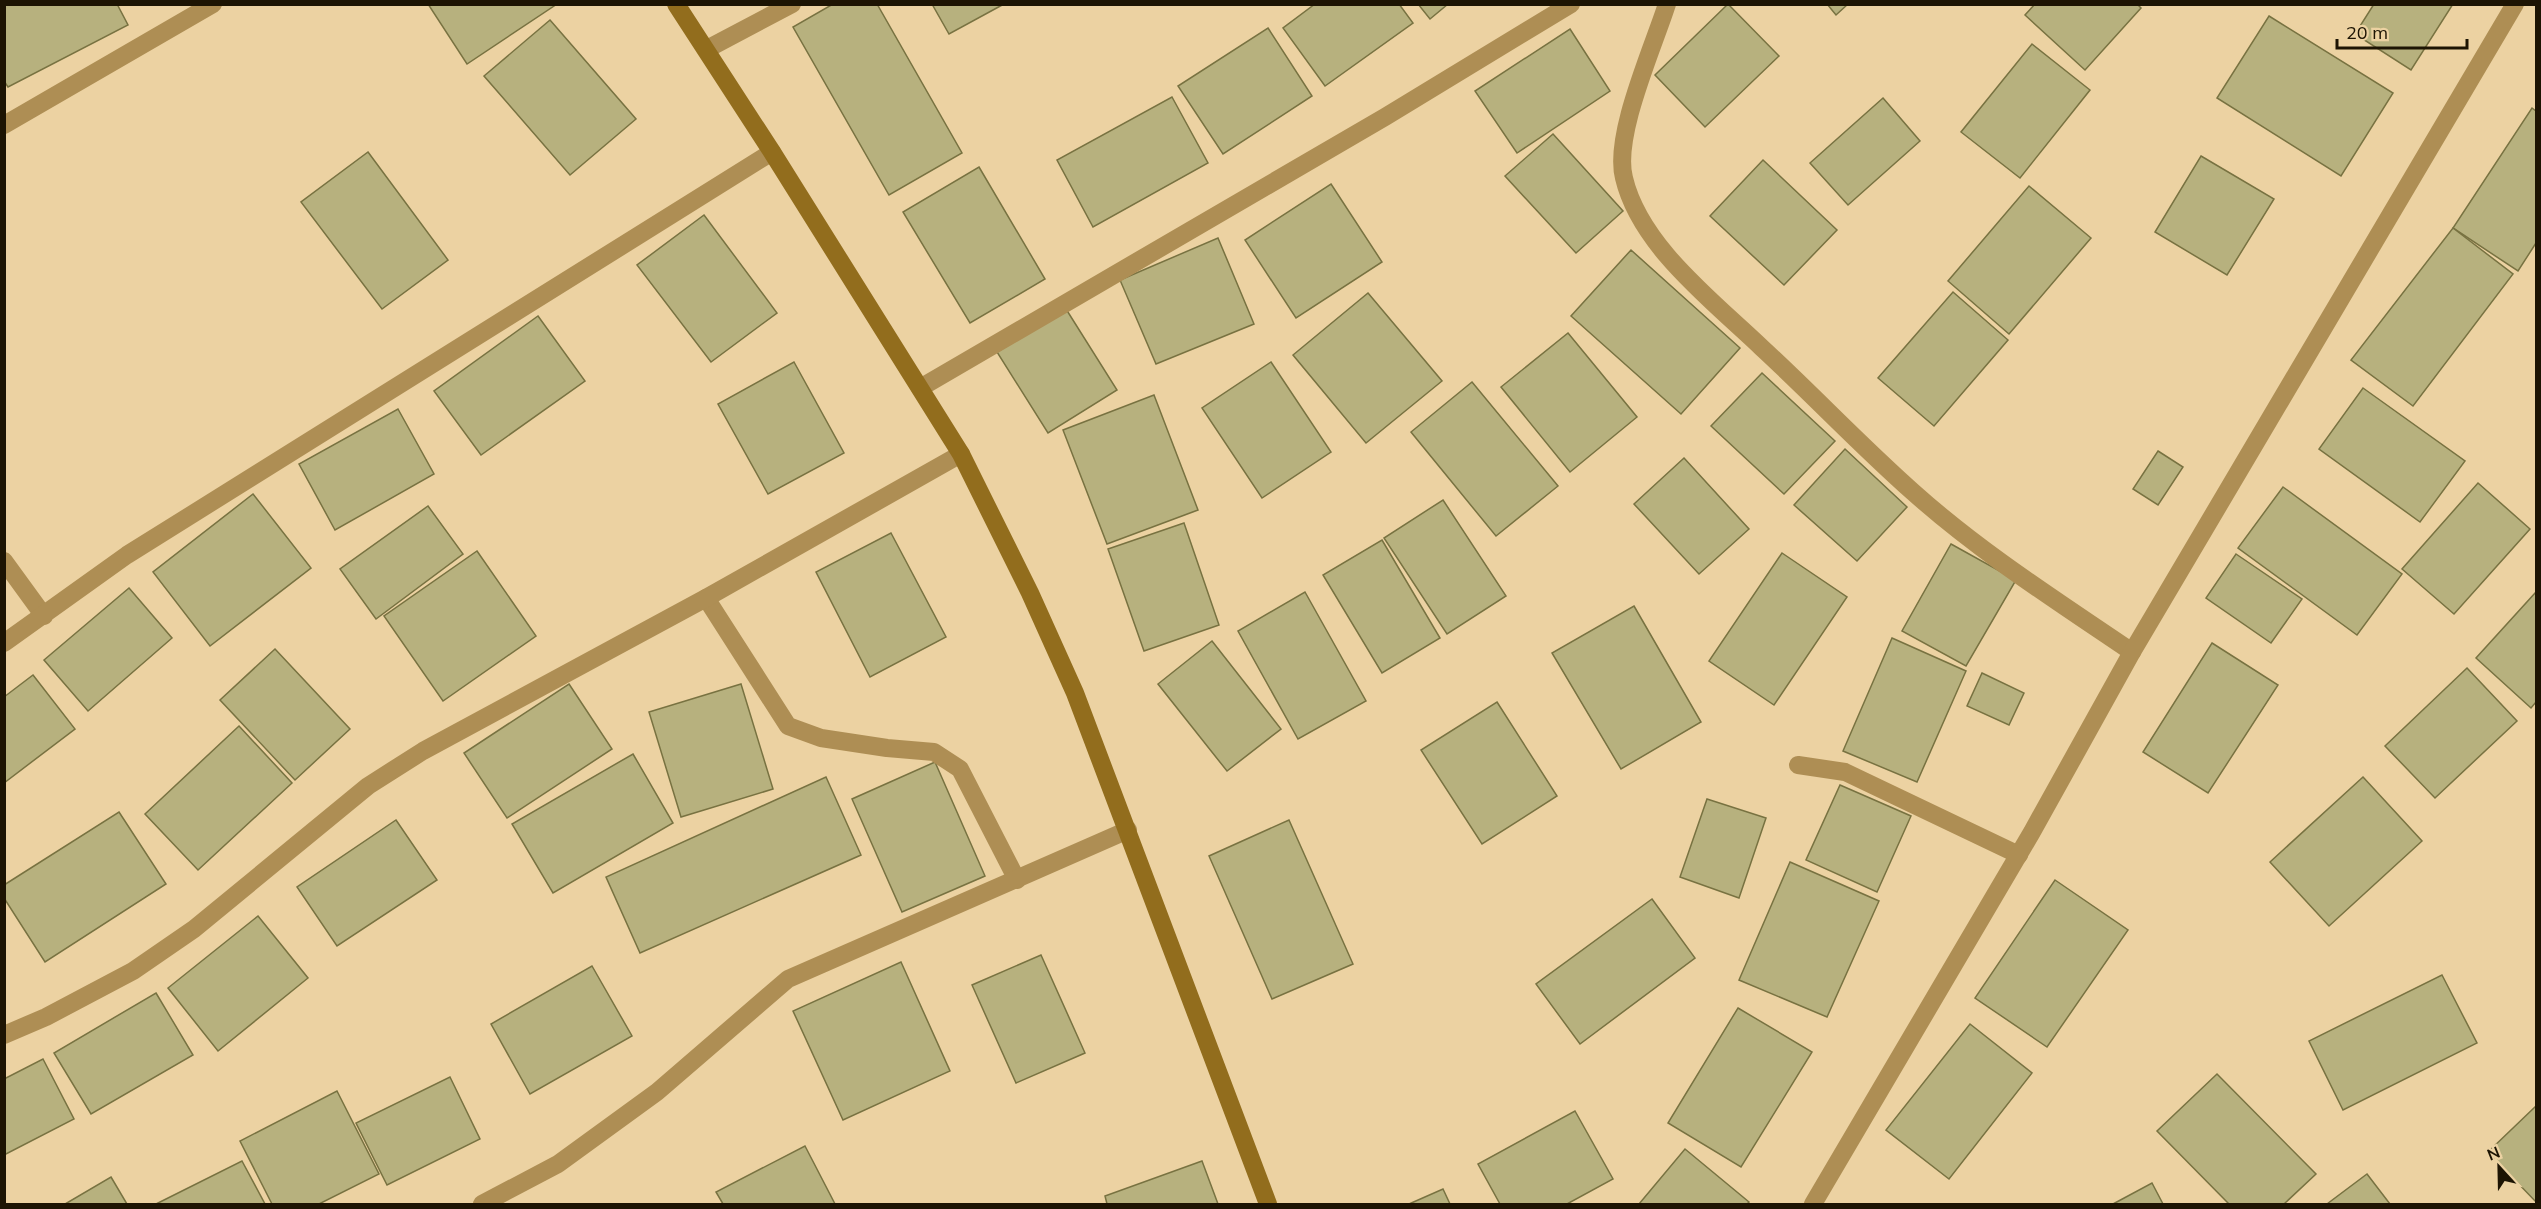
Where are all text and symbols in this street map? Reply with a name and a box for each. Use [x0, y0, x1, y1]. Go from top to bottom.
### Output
scale bar [2337, 12, 2468, 50]
text: 20 m [2346, 21, 2388, 44]
north arrow [2469, 1137, 2529, 1197]
text: N [2484, 1142, 2503, 1165]

